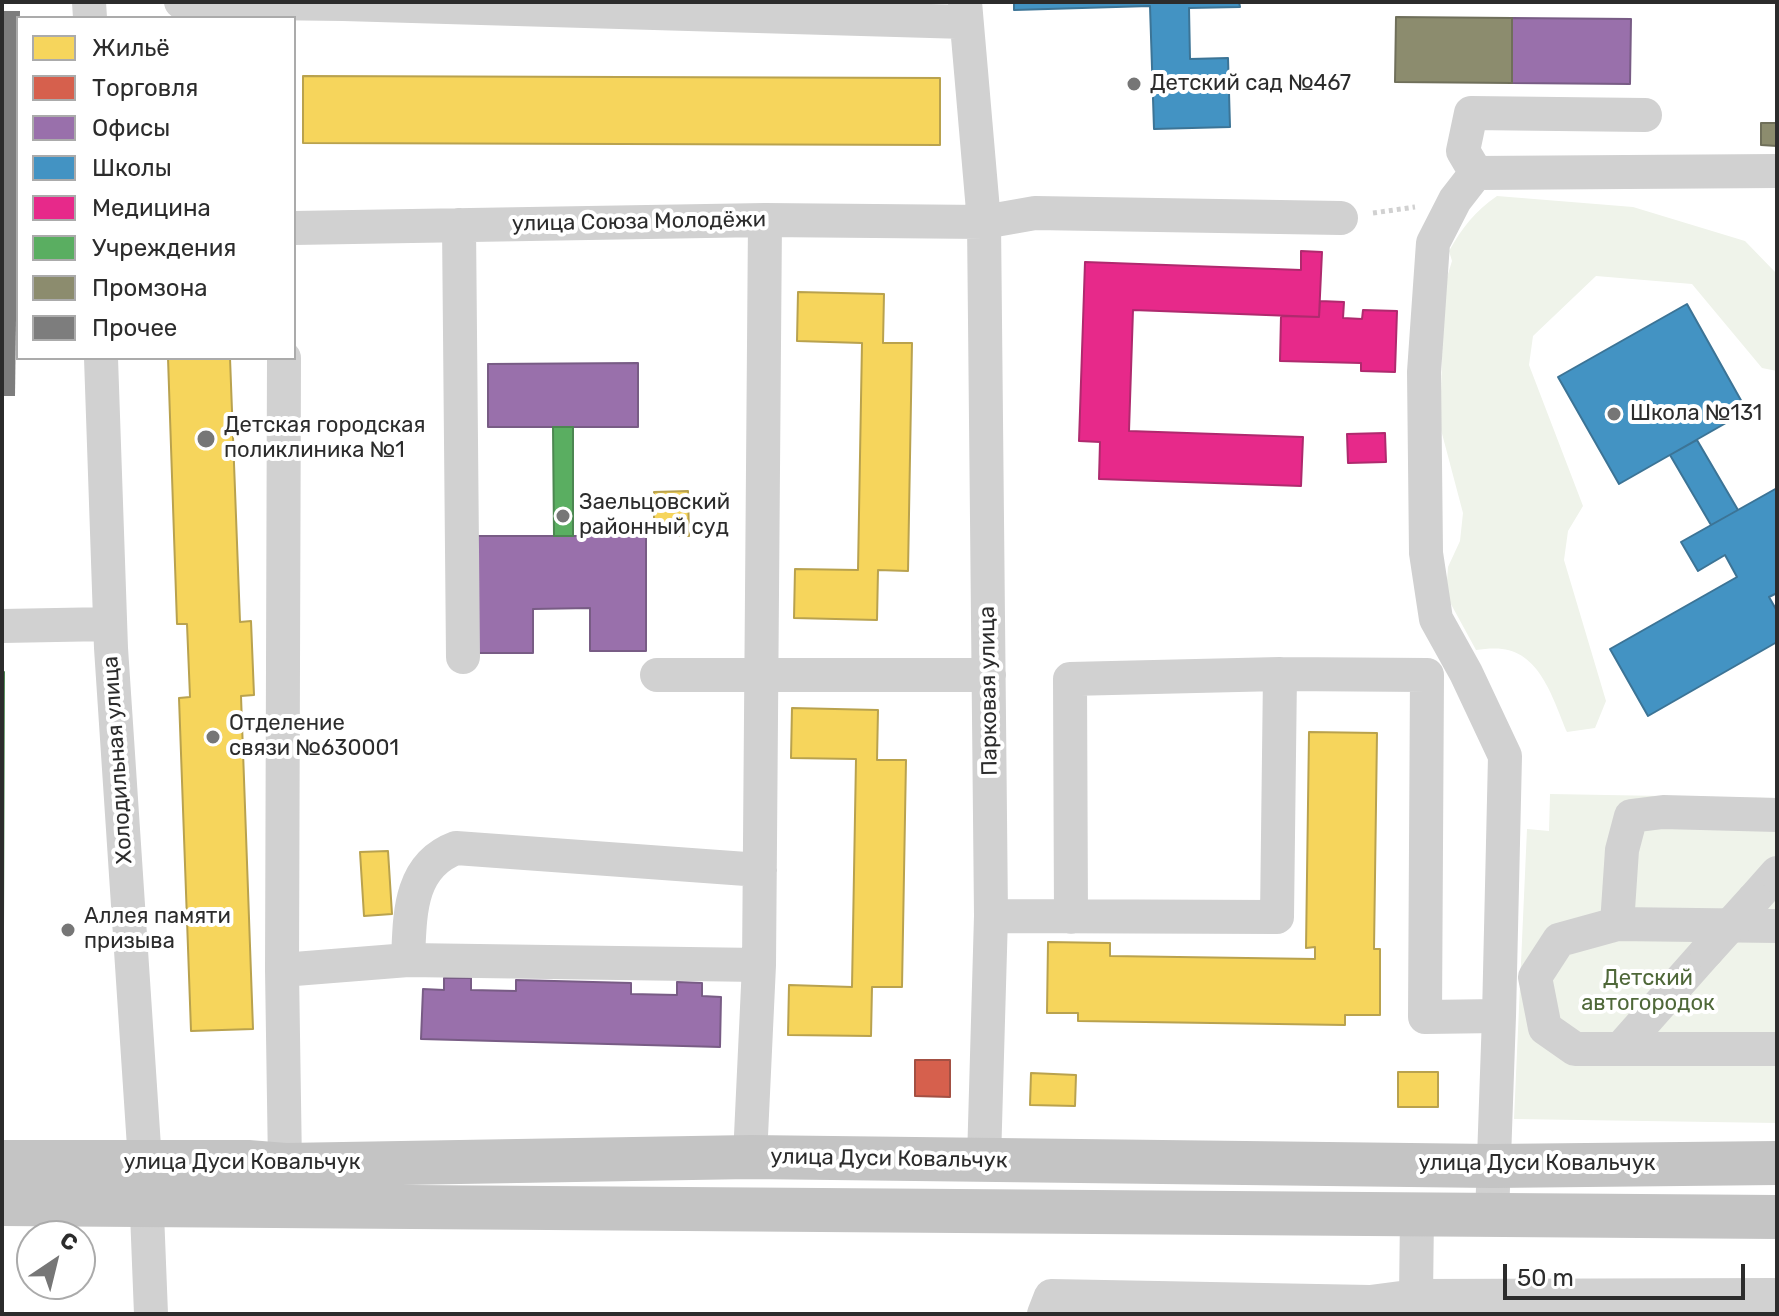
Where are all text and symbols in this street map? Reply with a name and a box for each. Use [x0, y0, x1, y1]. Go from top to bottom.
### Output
legend [16, 16, 296, 360]
text: Жильё [92, 34, 170, 62]
place label: Детский сад №467 [1150, 71, 1351, 97]
text: Торговля [92, 74, 198, 102]
marker: Детский сад №467 [1125, 75, 1143, 93]
text: Офисы [92, 114, 170, 142]
text: Школы [92, 154, 172, 182]
text: Медицина [92, 194, 211, 222]
street label: улица Союза Молодёжи [512, 207, 766, 237]
text: Учреждения [92, 234, 236, 262]
text: Промзона [92, 274, 208, 302]
text: Прочее [92, 314, 177, 342]
place label: Школа №131 [1630, 401, 1762, 427]
marker: Школа №131 [1605, 405, 1623, 423]
place label: Детская городская поликлиника №1 [224, 413, 425, 464]
marker: Детская городская поликлиника №1 [195, 428, 217, 450]
place label: Заельцовский районный суд [579, 490, 730, 542]
marker: Заельцовский районный суд [554, 507, 572, 525]
street label: Парковая улица [974, 606, 1004, 776]
street label: Холодильная улица [98, 655, 138, 865]
place label: Отделение связи №630001 [229, 711, 399, 762]
marker: Отделение связи №630001 [204, 728, 222, 746]
place label: Аллея памяти призыва [84, 904, 231, 956]
marker: Аллея памяти призыва [59, 921, 77, 939]
park label: Детский автогородок [1581, 966, 1715, 1018]
street label: улица Дуси Ковальчук [770, 1144, 1008, 1174]
street label: улица Дуси Ковальчук [123, 1150, 361, 1176]
street label: улица Дуси Ковальчук [1418, 1151, 1656, 1177]
north arrow [16, 1220, 96, 1300]
text: С [55, 1226, 83, 1257]
scale bar [1507, 1248, 1749, 1298]
text: 50 m [1517, 1264, 1574, 1292]

